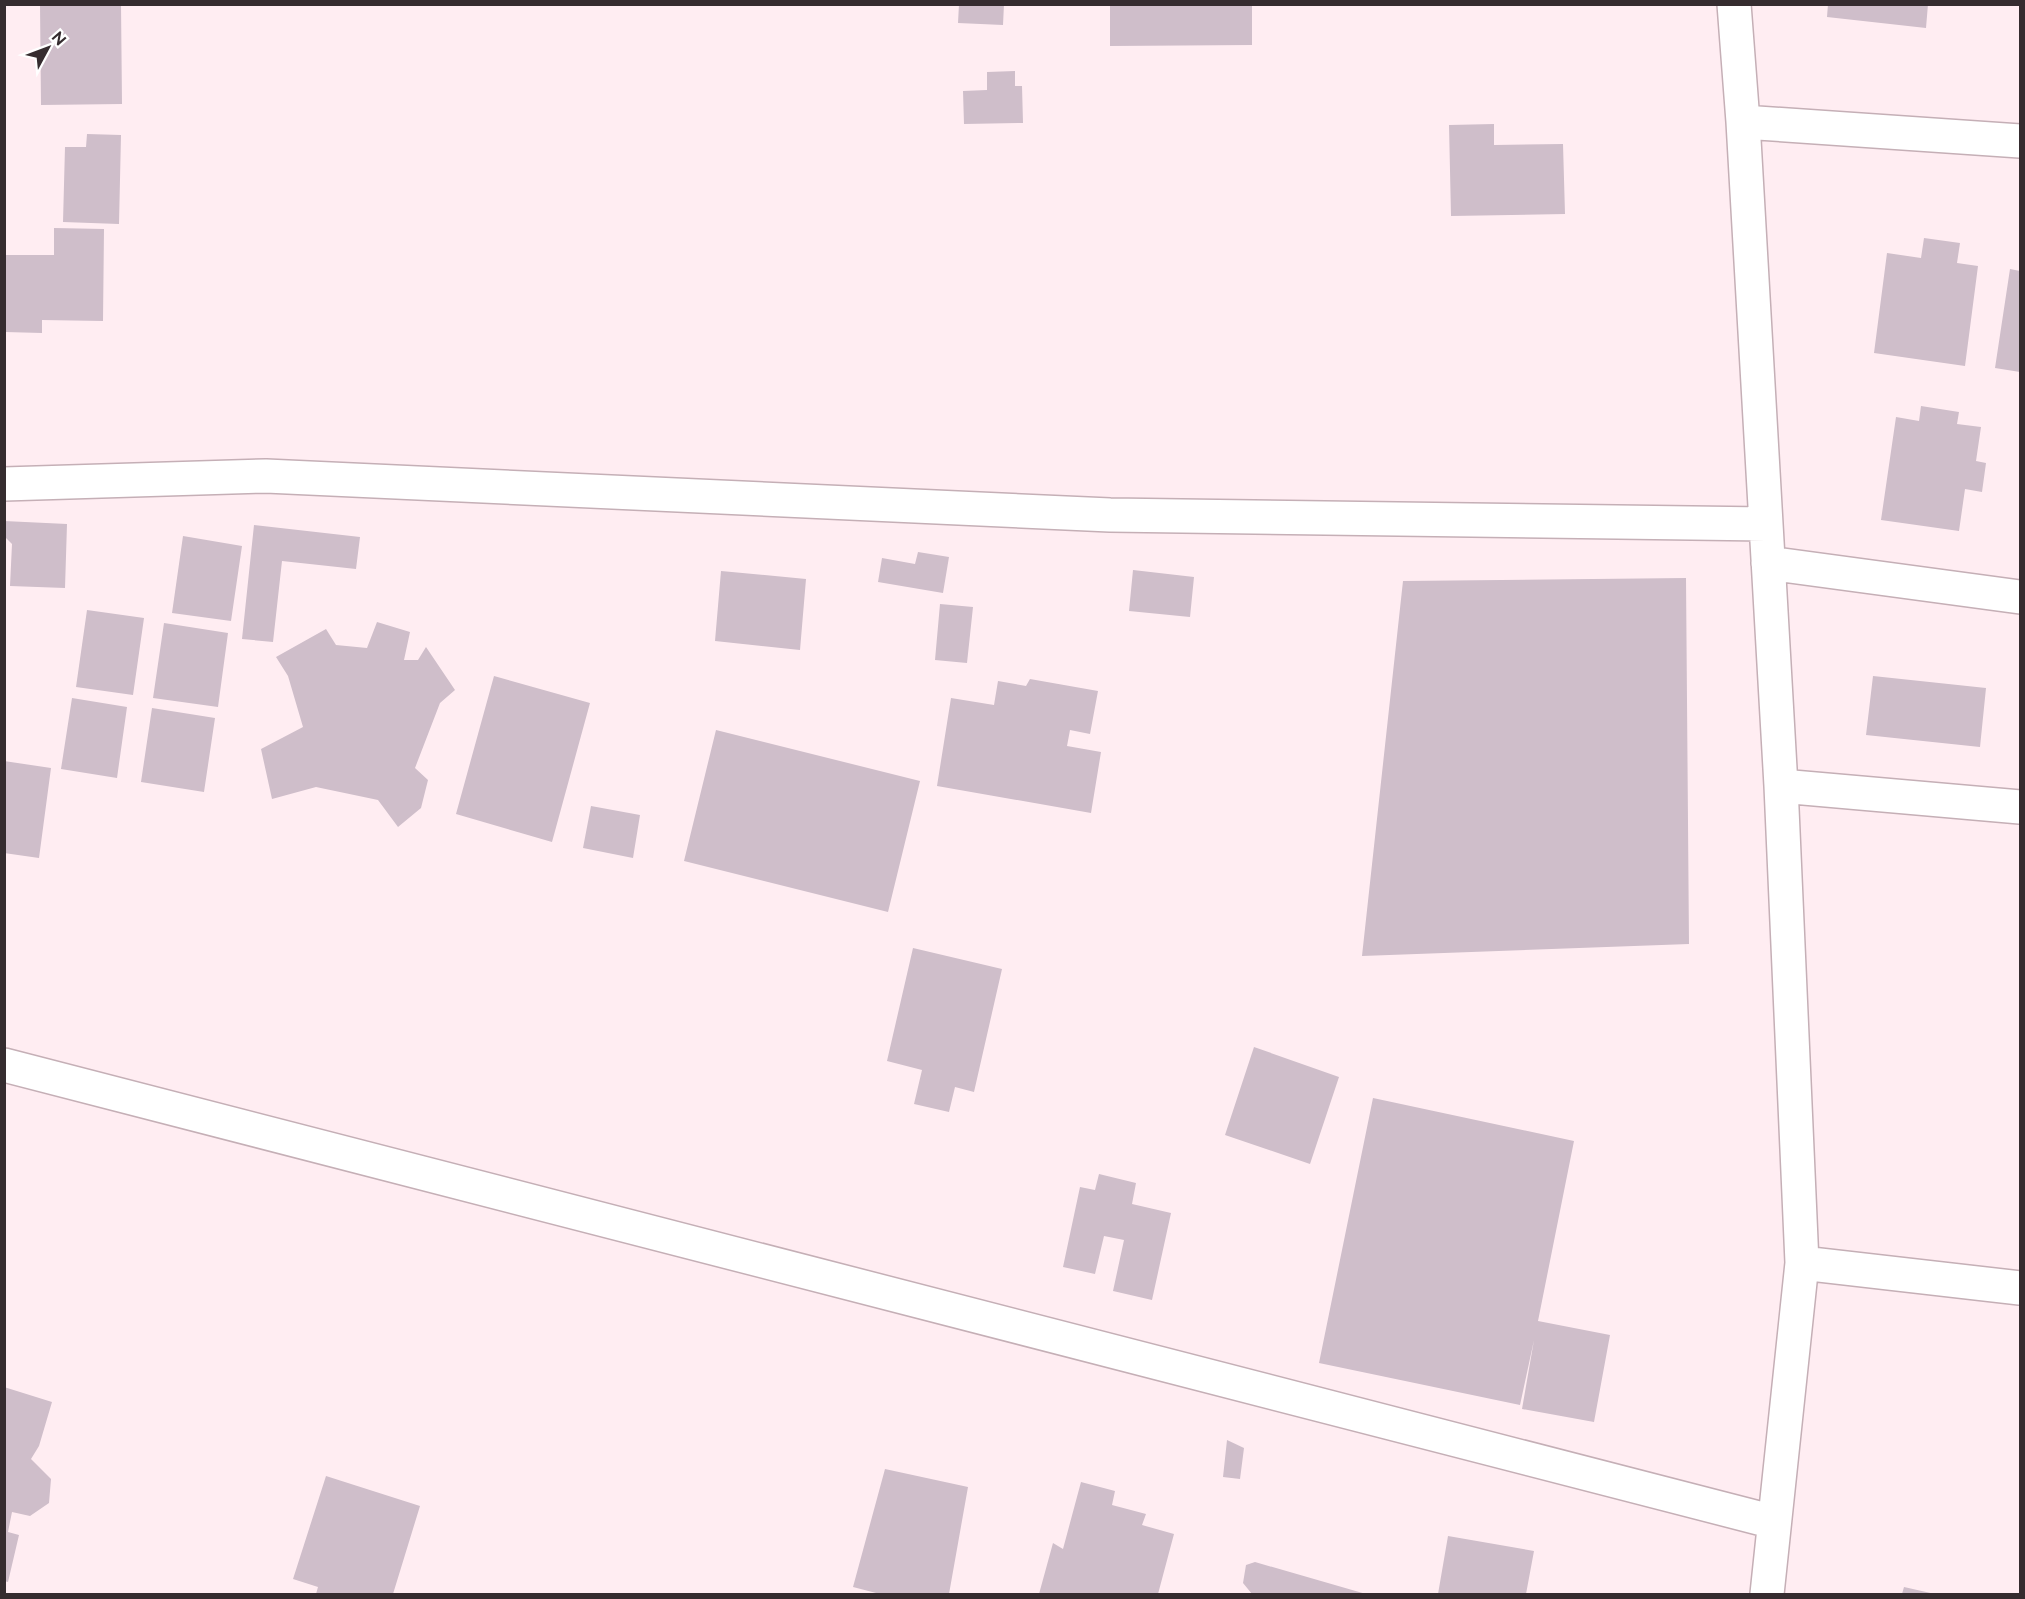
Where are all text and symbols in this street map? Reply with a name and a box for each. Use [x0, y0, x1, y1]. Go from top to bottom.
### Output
north arrow [18, 18, 78, 78]
text: N [48, 28, 70, 49]

